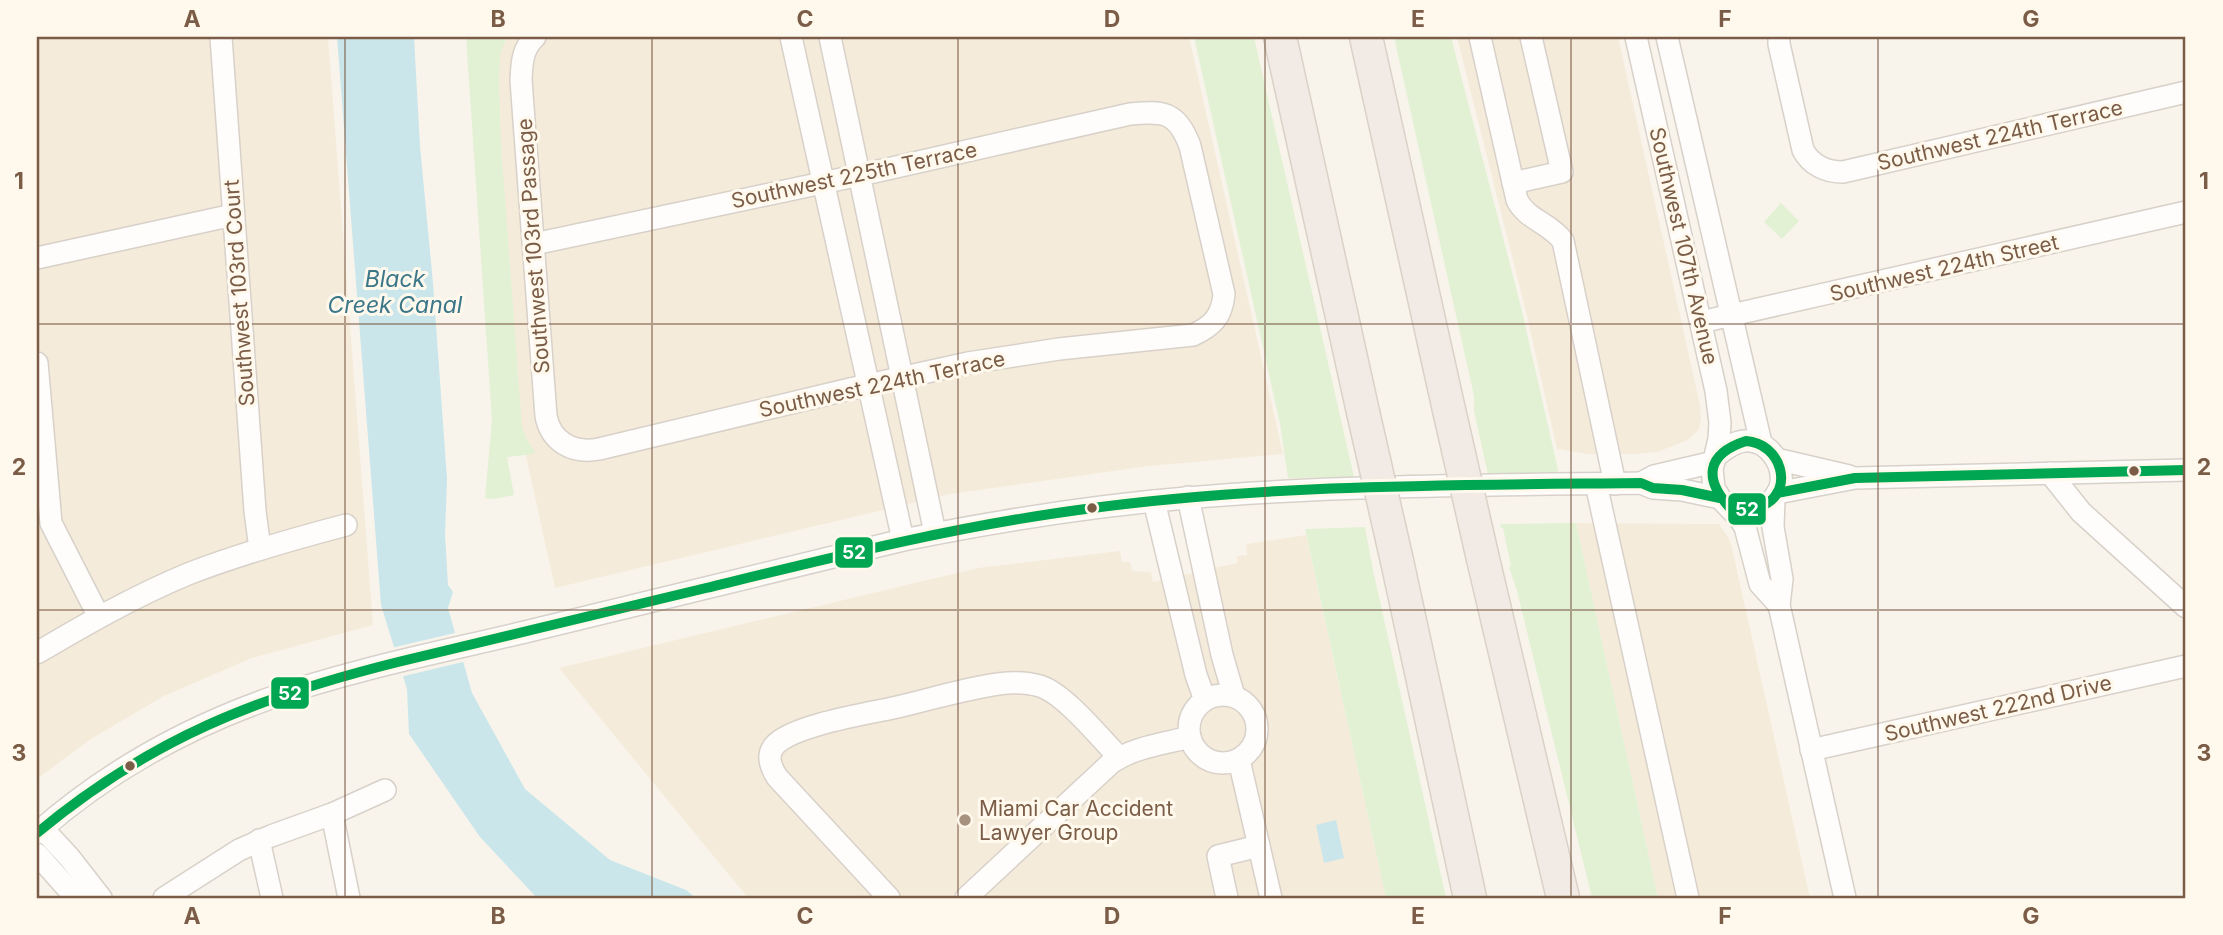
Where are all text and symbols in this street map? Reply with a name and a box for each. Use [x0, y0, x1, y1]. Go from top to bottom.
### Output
text: A [183, 5, 201, 33]
text: B [490, 5, 506, 33]
text: C [796, 5, 814, 33]
text: D [1104, 5, 1120, 33]
text: E [1411, 5, 1425, 33]
text: F [1718, 5, 1732, 33]
text: G [2022, 5, 2040, 33]
street label: Southwest 224th Terrace [1875, 95, 2125, 175]
street label: Southwest 103rd Passage [512, 117, 554, 375]
street label: Southwest 107th Avenue [1644, 125, 1724, 367]
street label: Southwest 225th Terrace [729, 137, 979, 213]
text: 1 [14, 167, 24, 195]
text: 1 [2199, 167, 2209, 195]
street label: Southwest 103rd Court [219, 179, 259, 407]
street label: Southwest 224th Street [1827, 229, 2061, 306]
water label: Black Creek Canal [328, 265, 463, 319]
street label: Southwest 224th Terrace [757, 346, 1007, 422]
text: 2 [12, 453, 26, 481]
text: 2 [2197, 453, 2211, 481]
unlabelled marker [2127, 464, 2141, 478]
line badge: 52 [1727, 492, 1767, 526]
text: 52 [1735, 498, 1759, 521]
unlabelled marker [1085, 501, 1099, 515]
line badge: 52 [834, 536, 874, 569]
text: 52 [842, 541, 866, 564]
street label: Southwest 222nd Drive [1882, 670, 2114, 746]
line badge: 52 [270, 676, 310, 710]
text: 52 [278, 682, 302, 705]
text: 3 [12, 739, 26, 767]
text: 3 [2197, 739, 2211, 767]
unlabelled marker [123, 759, 137, 773]
place label: Miami Car Accident Lawyer Group [979, 796, 1173, 845]
marker: Miami Car Accident Lawyer Group [957, 812, 973, 828]
text: A [183, 902, 201, 930]
text: B [490, 902, 506, 930]
text: C [796, 902, 814, 930]
text: D [1104, 902, 1120, 930]
text: E [1411, 902, 1425, 930]
text: F [1718, 902, 1732, 930]
text: G [2022, 902, 2040, 930]

